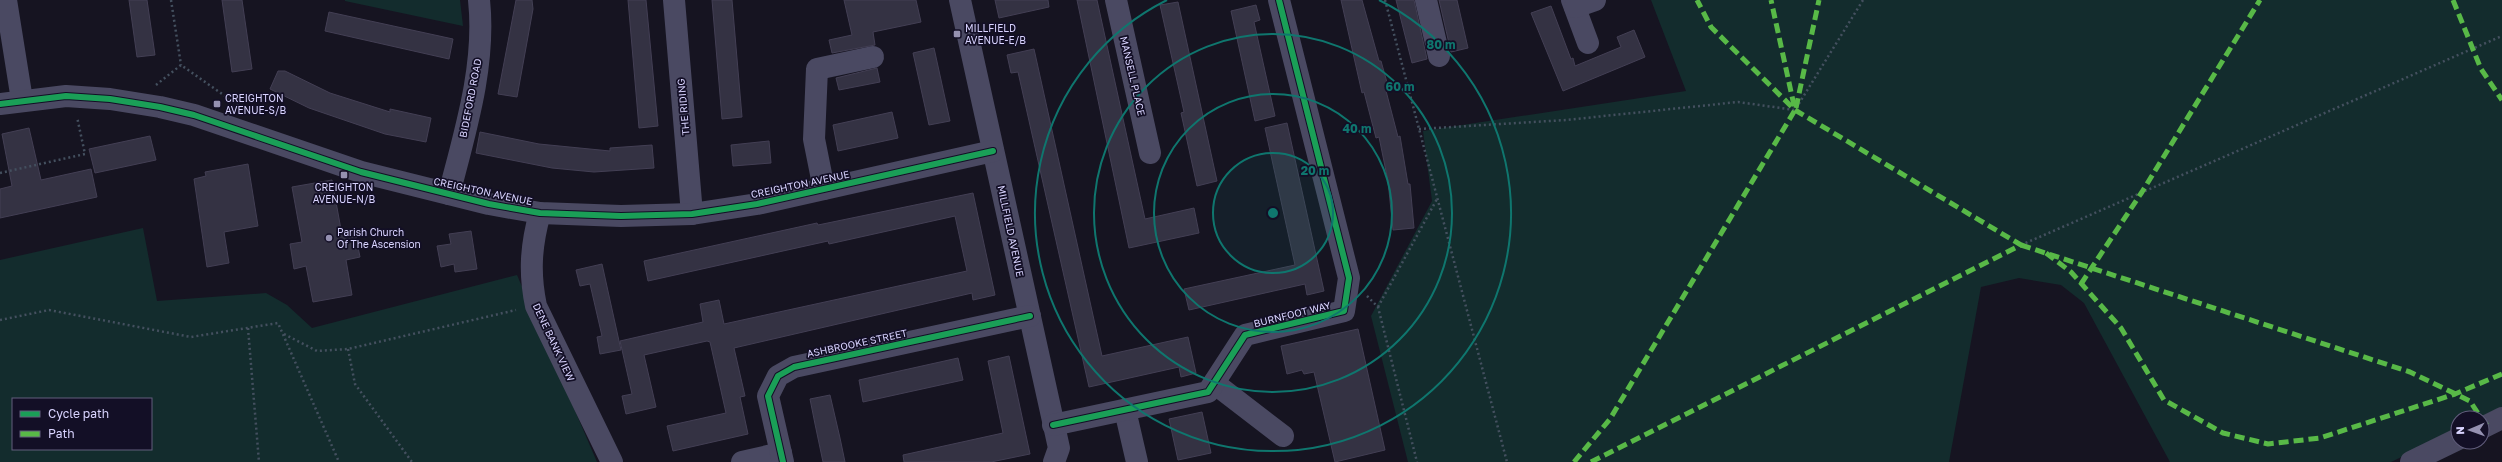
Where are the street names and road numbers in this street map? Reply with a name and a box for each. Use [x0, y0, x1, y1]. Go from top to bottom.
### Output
street label: MANSELL PLACE [1118, 35, 1148, 117]
street label: BIDEFORD ROAD [456, 57, 484, 139]
street label: THE RIDING [675, 78, 691, 136]
street label: CREIGHTON AVENUE [750, 168, 850, 200]
street label: CREIGHTON AVENUE [433, 175, 533, 207]
street label: MILLFIELD AVENUE [995, 184, 1027, 278]
street label: BURNFOOT WAY [1252, 299, 1332, 329]
street label: DENE BANK VIEW [531, 301, 578, 383]
street label: ASHBROOKE STREET [806, 327, 908, 359]

